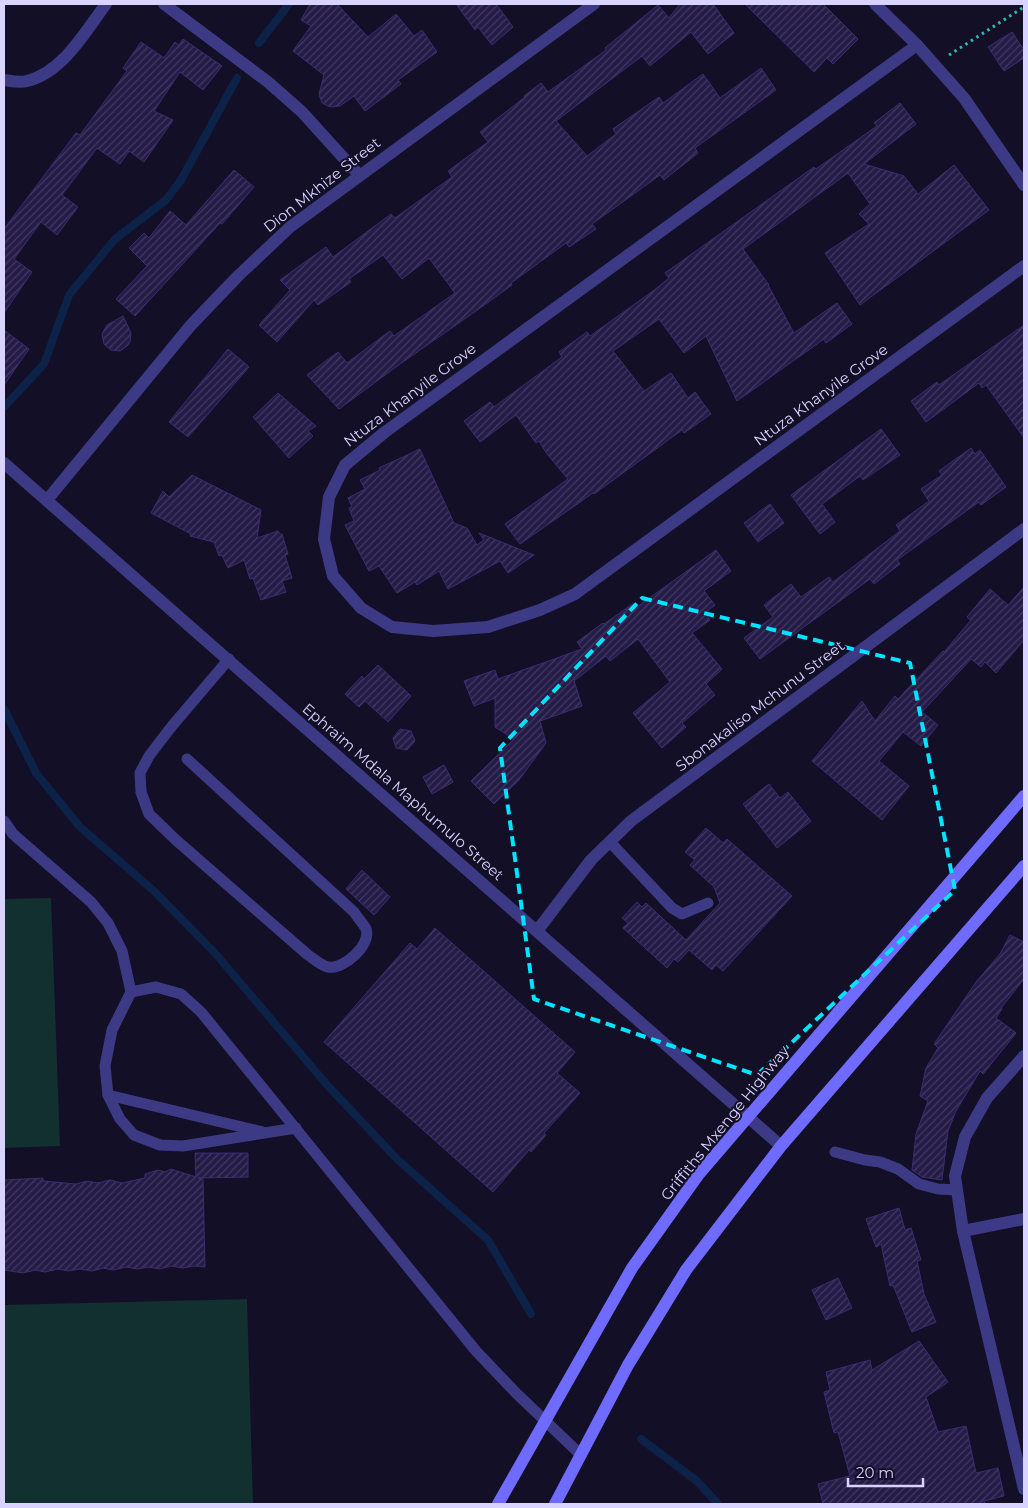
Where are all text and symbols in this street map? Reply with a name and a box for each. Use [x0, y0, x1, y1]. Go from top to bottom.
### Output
street label: Dion Mkhize Street [259, 133, 384, 236]
street label: Ntuza Khanyile Grove [340, 339, 480, 451]
street label: Ntuza Khanyile Grove [750, 340, 891, 450]
street label: Sbonakaliso Mchunu Street [671, 636, 848, 775]
street label: Ephraim Mdala Maphumulo Street [299, 699, 508, 884]
street label: Griffiths Mxenge Highway [656, 1041, 794, 1204]
scale bar [848, 1456, 923, 1488]
text: 20 m [856, 1463, 894, 1482]

